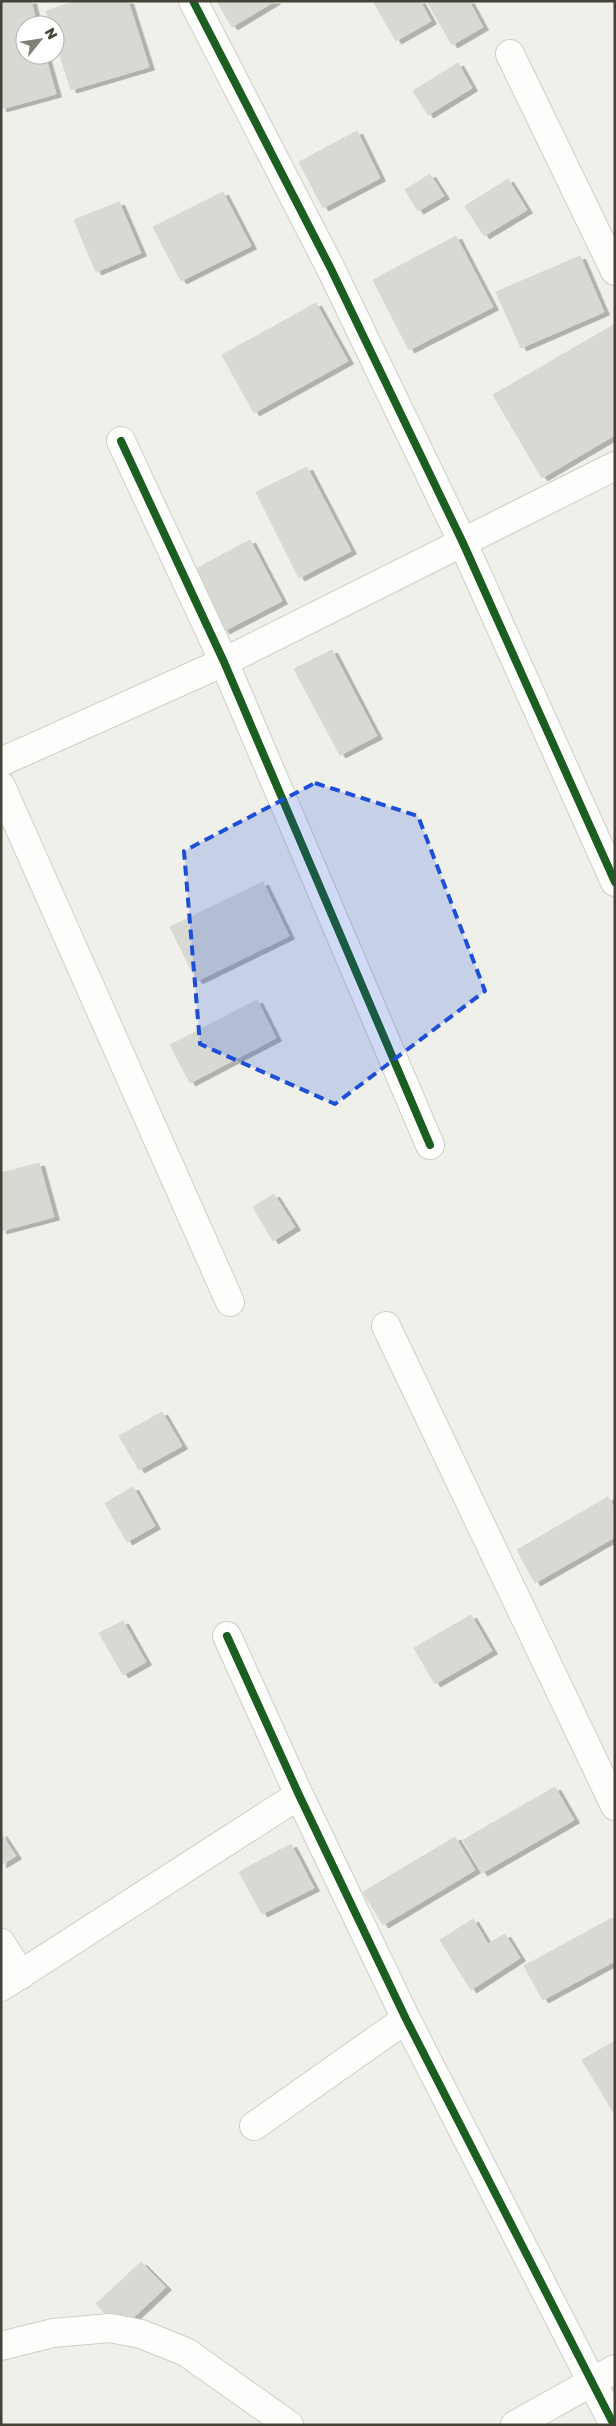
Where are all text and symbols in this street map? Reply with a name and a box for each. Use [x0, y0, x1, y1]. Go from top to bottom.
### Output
north arrow [15, 15, 65, 65]
text: N [42, 24, 62, 42]

